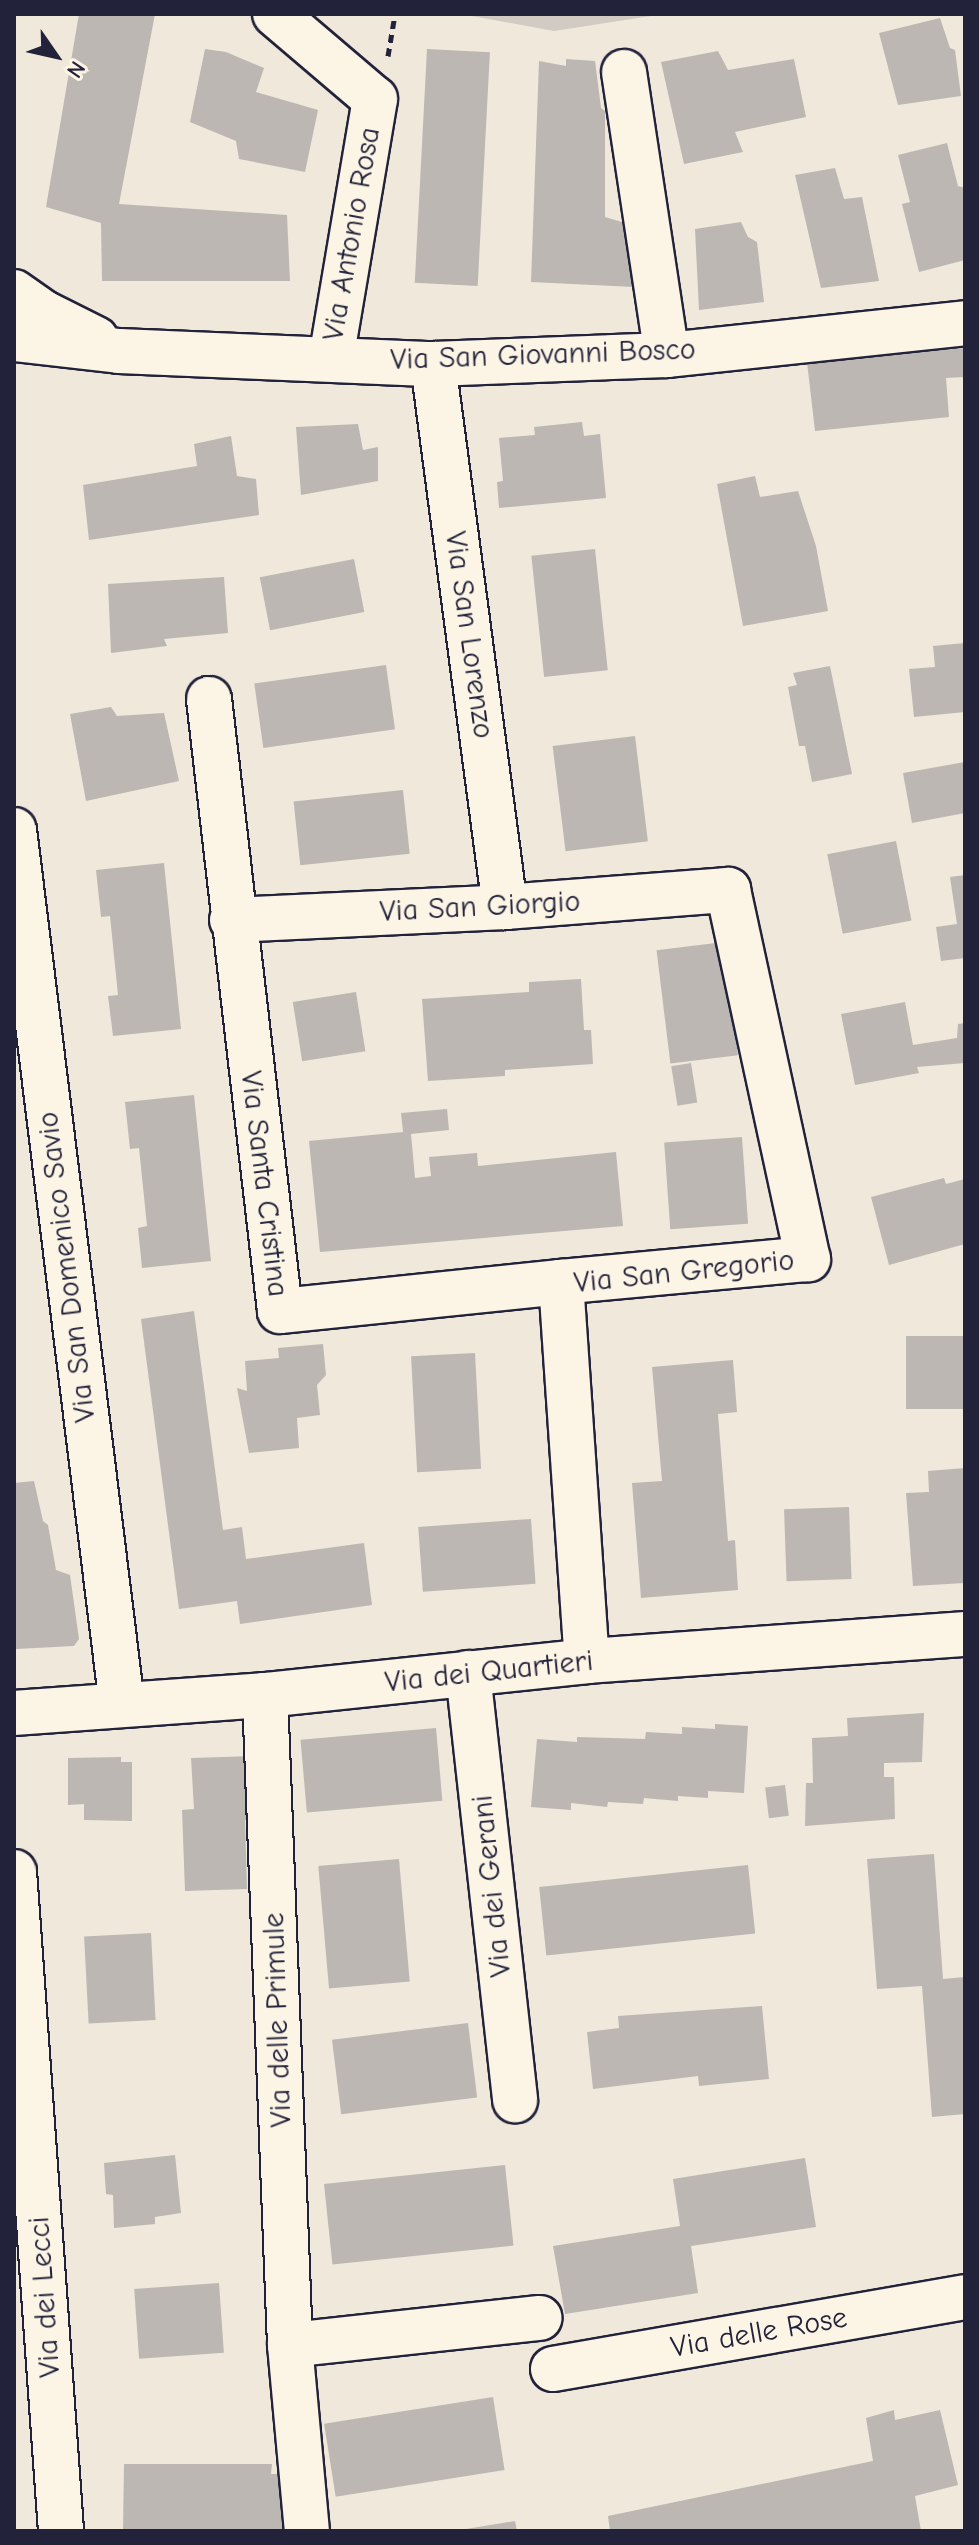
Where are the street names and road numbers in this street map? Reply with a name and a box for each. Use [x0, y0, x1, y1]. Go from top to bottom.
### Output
street label: Via Antonio Rosa [315, 124, 389, 344]
street label: Via San Giovanni Bosco [390, 332, 696, 378]
street label: Via San Lorenzo [437, 529, 501, 741]
street label: Via San Giorgio [379, 884, 581, 930]
street label: Via Santa Cristina [232, 1069, 296, 1299]
street label: Via San Domenico Savio [30, 1110, 104, 1424]
street label: Via San Gregorio [572, 1243, 796, 1301]
street label: Via dei Quartieri [383, 1643, 595, 1701]
street label: Via dei Gerani [465, 1793, 519, 1979]
street label: Via delle Primule [256, 1912, 300, 2128]
street label: Via dei Lecci [21, 2215, 69, 2379]
street label: Via delle Rose [668, 2300, 850, 2366]

